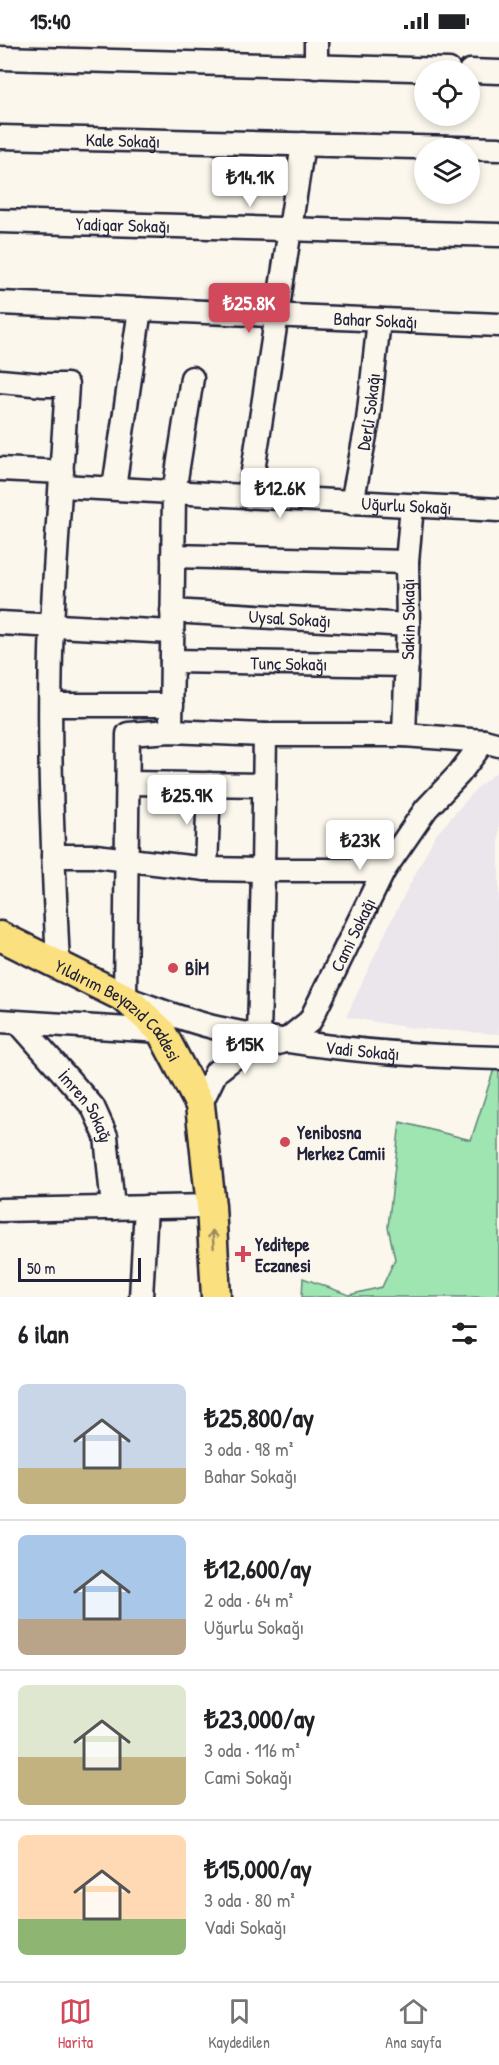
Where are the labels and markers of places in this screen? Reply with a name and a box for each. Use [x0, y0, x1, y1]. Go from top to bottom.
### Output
pin: ₺14.1K [201, 157, 299, 208]
pin: ₺25.8K [200, 283, 298, 334]
pin: ₺12.6K [231, 468, 329, 519]
pin: ₺25.9K [138, 775, 236, 826]
pin: ₺23K [324, 820, 396, 871]
place label: BİM [185, 956, 209, 981]
marker: BİM [166, 961, 180, 975]
pin: ₺15K [209, 1024, 281, 1075]
place label: Yenibosna Merkez Camii [297, 1120, 386, 1166]
marker: Yenibosna Merkez Camii [278, 1135, 292, 1149]
place label: Yeditepe Eczanesi [255, 1232, 311, 1278]
marker: Yeditepe Eczanesi [236, 1247, 250, 1261]

